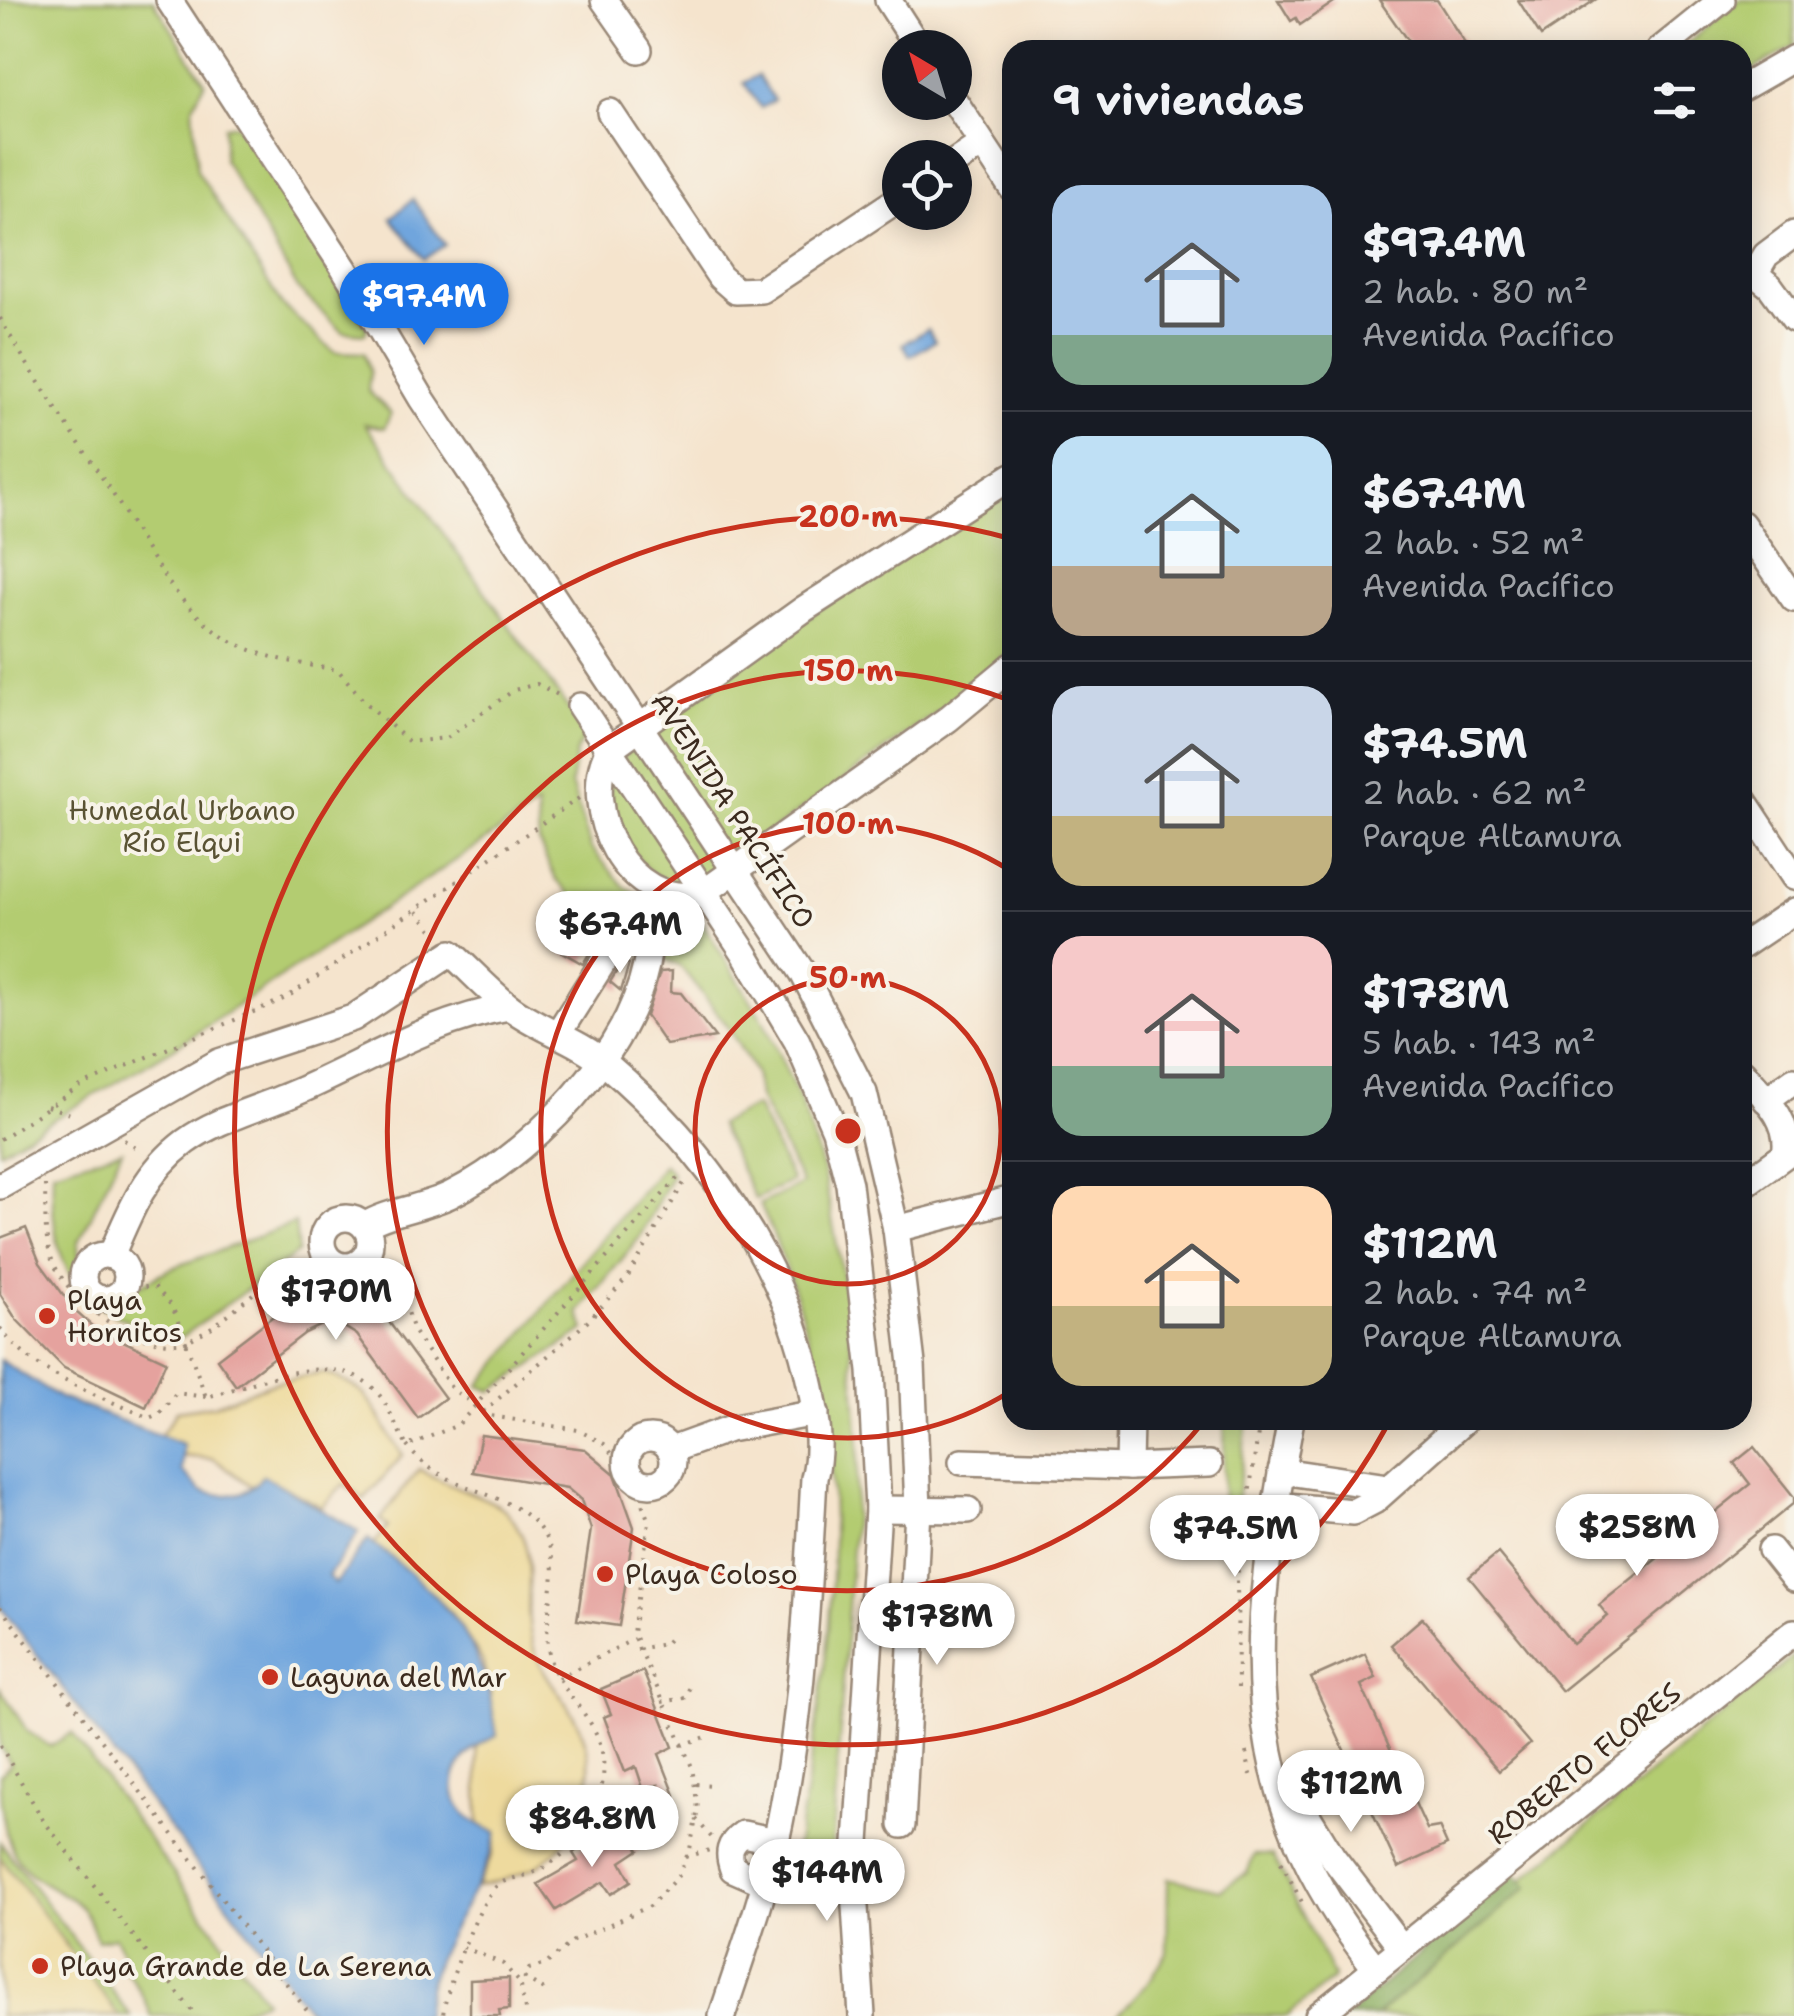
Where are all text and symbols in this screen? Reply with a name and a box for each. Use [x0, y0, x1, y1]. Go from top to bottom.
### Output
north arrow [882, 30, 972, 120]
map controls [882, 30, 972, 230]
text: 9 viviendas [1052, 72, 1304, 128]
icon: filters [1647, 73, 1702, 128]
button: locate [882, 140, 972, 230]
text: $97.4M [1362, 214, 1526, 270]
icon: home [1132, 225, 1252, 345]
pin: $97.4M [343, 263, 505, 348]
text: 2 hab. · 80 m² [1362, 270, 1588, 313]
text: $97.4M [362, 274, 486, 317]
text: Avenida Pacífico [1362, 313, 1615, 356]
text: $67.4M [1362, 465, 1526, 521]
icon: home [1132, 476, 1252, 596]
text: 200 m [798, 496, 898, 537]
text: 2 hab. · 52 m² [1362, 521, 1584, 564]
text: Avenida Pacífico [1362, 564, 1615, 607]
text: 150 m [803, 650, 893, 691]
street label: AVENIDA PACÍFICO [642, 685, 824, 935]
text: $74.5M [1362, 715, 1528, 771]
icon: home [1132, 726, 1252, 846]
text: 2 hab. · 62 m² [1362, 771, 1587, 814]
park label: Humedal Urbano Río Elqui [68, 791, 296, 861]
text: 100 m [802, 803, 894, 844]
text: Parque Altamura [1362, 814, 1622, 857]
pin: $67.4M [539, 891, 701, 976]
text: $67.4M [558, 902, 682, 945]
text: 50 m [809, 957, 887, 998]
text: $178M [1362, 965, 1510, 1021]
icon: home [1132, 976, 1252, 1096]
text: 5 hab. · 143 m² [1362, 1021, 1596, 1064]
text: Avenida Pacífico [1362, 1064, 1615, 1107]
centre of rings [830, 1113, 866, 1149]
text: $112M [1362, 1215, 1498, 1271]
icon: home [1132, 1226, 1252, 1346]
pin: $170M [266, 1258, 406, 1343]
text: $170M [280, 1269, 392, 1312]
text: 2 hab. · 74 m² [1362, 1271, 1587, 1314]
place label: Playa Hornitos [67, 1281, 182, 1351]
marker: Playa Hornitos [36, 1305, 58, 1327]
text: Parque Altamura [1362, 1314, 1622, 1357]
pin: $258M [1567, 1494, 1707, 1579]
pin: $74.5M [1154, 1495, 1316, 1580]
text: $258M [1578, 1505, 1696, 1548]
text: $74.5M [1172, 1506, 1298, 1549]
place label: Playa Coloso [625, 1555, 798, 1593]
marker: Playa Coloso [594, 1563, 616, 1585]
pin: $178M [867, 1583, 1007, 1668]
text: $178M [881, 1594, 993, 1637]
place label: Laguna del Mar [290, 1658, 507, 1696]
marker: Laguna del Mar [259, 1666, 281, 1688]
street label: ROBERTO FLORES [1480, 1673, 1688, 1853]
pin: $112M [1281, 1750, 1421, 1835]
text: $112M [1299, 1761, 1403, 1804]
pin: $84.8M [511, 1785, 673, 1870]
text: $84.8M [528, 1796, 656, 1839]
pin: $144M [757, 1839, 897, 1924]
text: $144M [771, 1850, 883, 1893]
place label: Playa Grande de La Serena [60, 1947, 431, 1985]
marker: Playa Grande de La Serena [29, 1955, 51, 1977]

